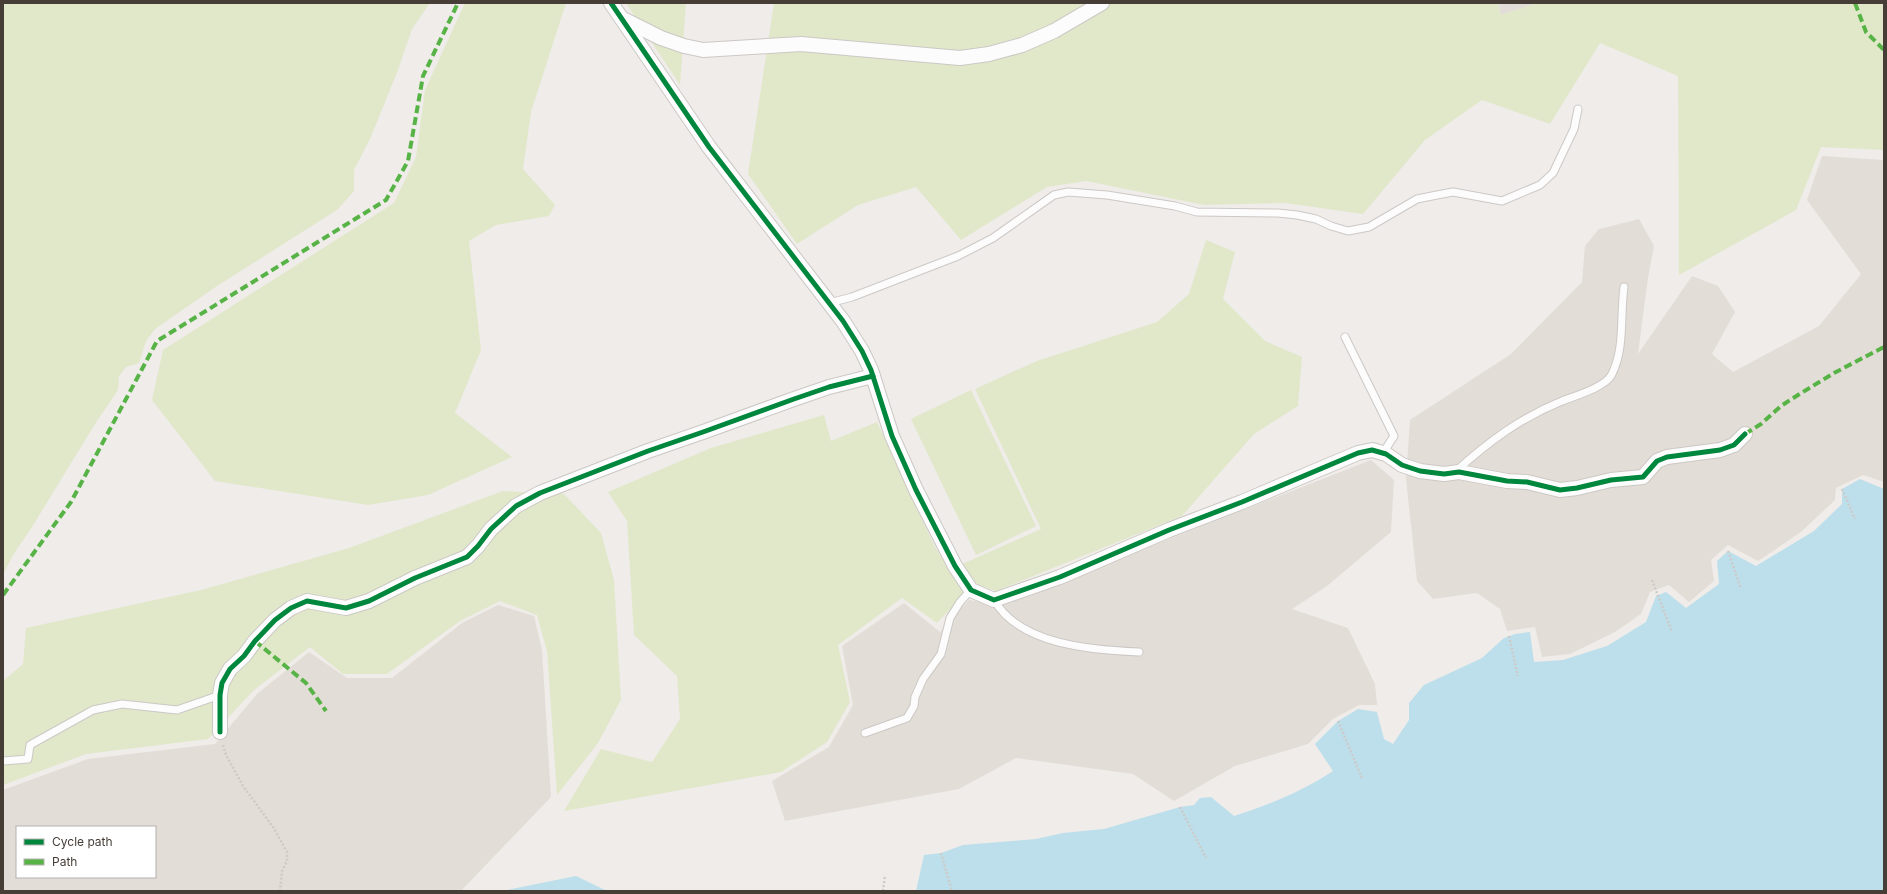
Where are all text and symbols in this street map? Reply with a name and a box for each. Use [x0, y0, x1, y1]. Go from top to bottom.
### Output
legend [16, 826, 156, 878]
text: Cycle path [52, 834, 113, 849]
text: Path [52, 854, 77, 869]

